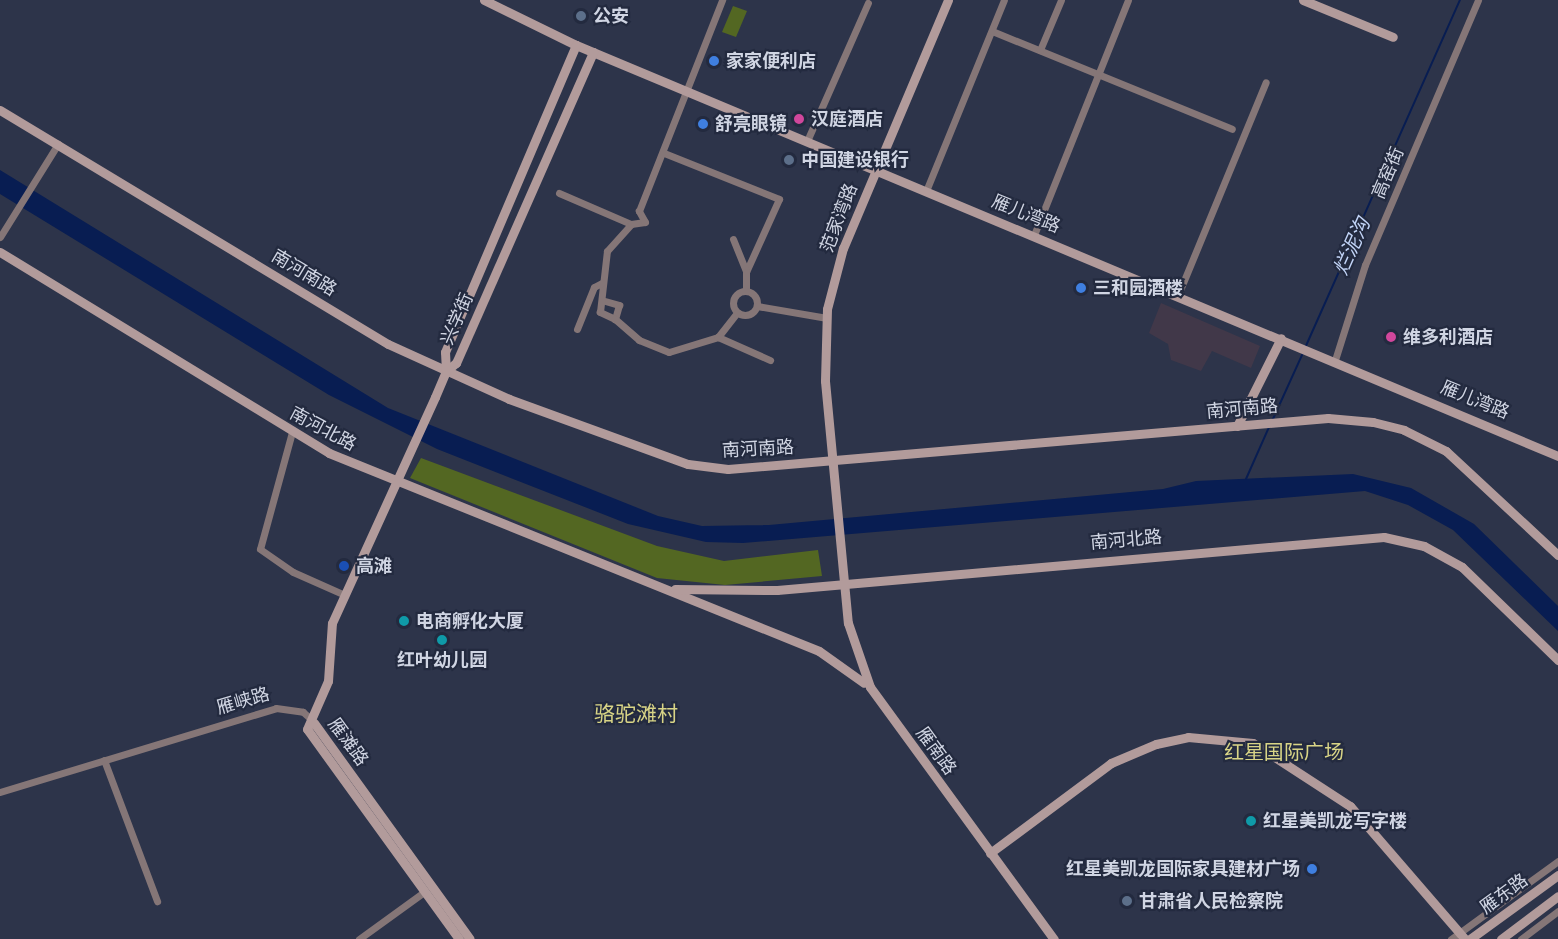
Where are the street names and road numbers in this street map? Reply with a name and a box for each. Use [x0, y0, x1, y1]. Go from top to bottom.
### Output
street label: 高窑街 [1368, 144, 1408, 202]
street label: 范家湾路 [816, 181, 862, 255]
street label: 雁儿湾路 [989, 191, 1063, 237]
street label: 南河南路 [268, 245, 340, 301]
street label: 兴学街 [436, 290, 478, 348]
street label: 雁儿湾路 [1438, 377, 1512, 423]
street label: 南河南路 [1205, 395, 1279, 423]
street label: 南河北路 [286, 403, 360, 455]
street label: 南河南路 [721, 436, 795, 462]
street label: 南河北路 [1089, 526, 1163, 554]
street label: 雁峡路 [214, 683, 272, 719]
street label: 雁滩路 [323, 714, 373, 770]
street label: 雁南路 [911, 723, 961, 779]
street label: 雁东路 [1476, 869, 1532, 919]

